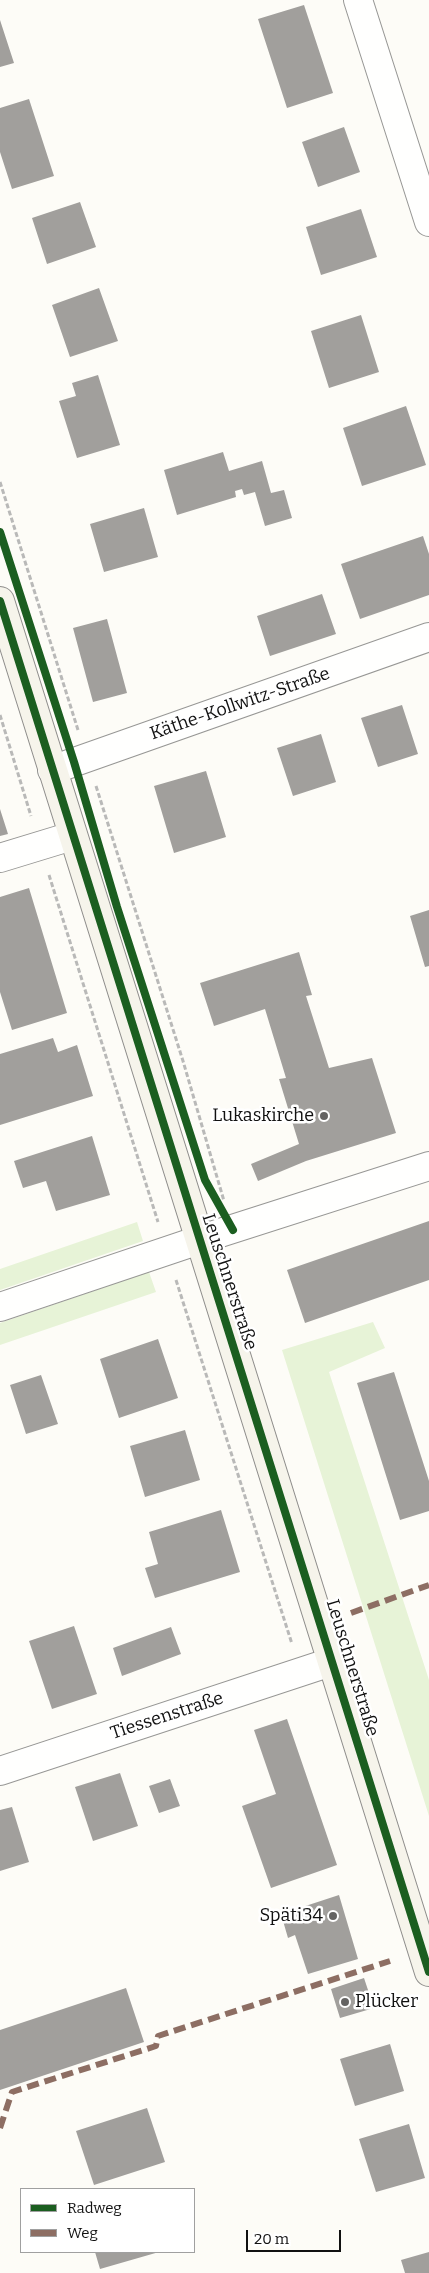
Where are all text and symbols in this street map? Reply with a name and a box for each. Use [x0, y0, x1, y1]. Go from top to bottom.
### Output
street label: Käthe-Kollwitz-Straße [147, 663, 333, 745]
place label: Lukaskirche [212, 1105, 314, 1127]
marker: Lukaskirche [318, 1110, 330, 1122]
street label: Leuschnerstraße [197, 1211, 261, 1353]
street label: Leuschnerstraße [321, 1597, 383, 1739]
street label: Tiessenstraße [108, 1688, 226, 1744]
place label: Späti34 [260, 1905, 323, 1927]
marker: Späti34 [327, 1910, 339, 1922]
place label: Plücker [355, 1991, 418, 2013]
marker: Plücker [339, 1996, 351, 2008]
legend [20, 2188, 195, 2253]
text: Radweg [67, 2199, 122, 2217]
scale bar [249, 2220, 344, 2252]
text: Weg [67, 2224, 98, 2242]
text: 20 m [254, 2230, 289, 2248]

